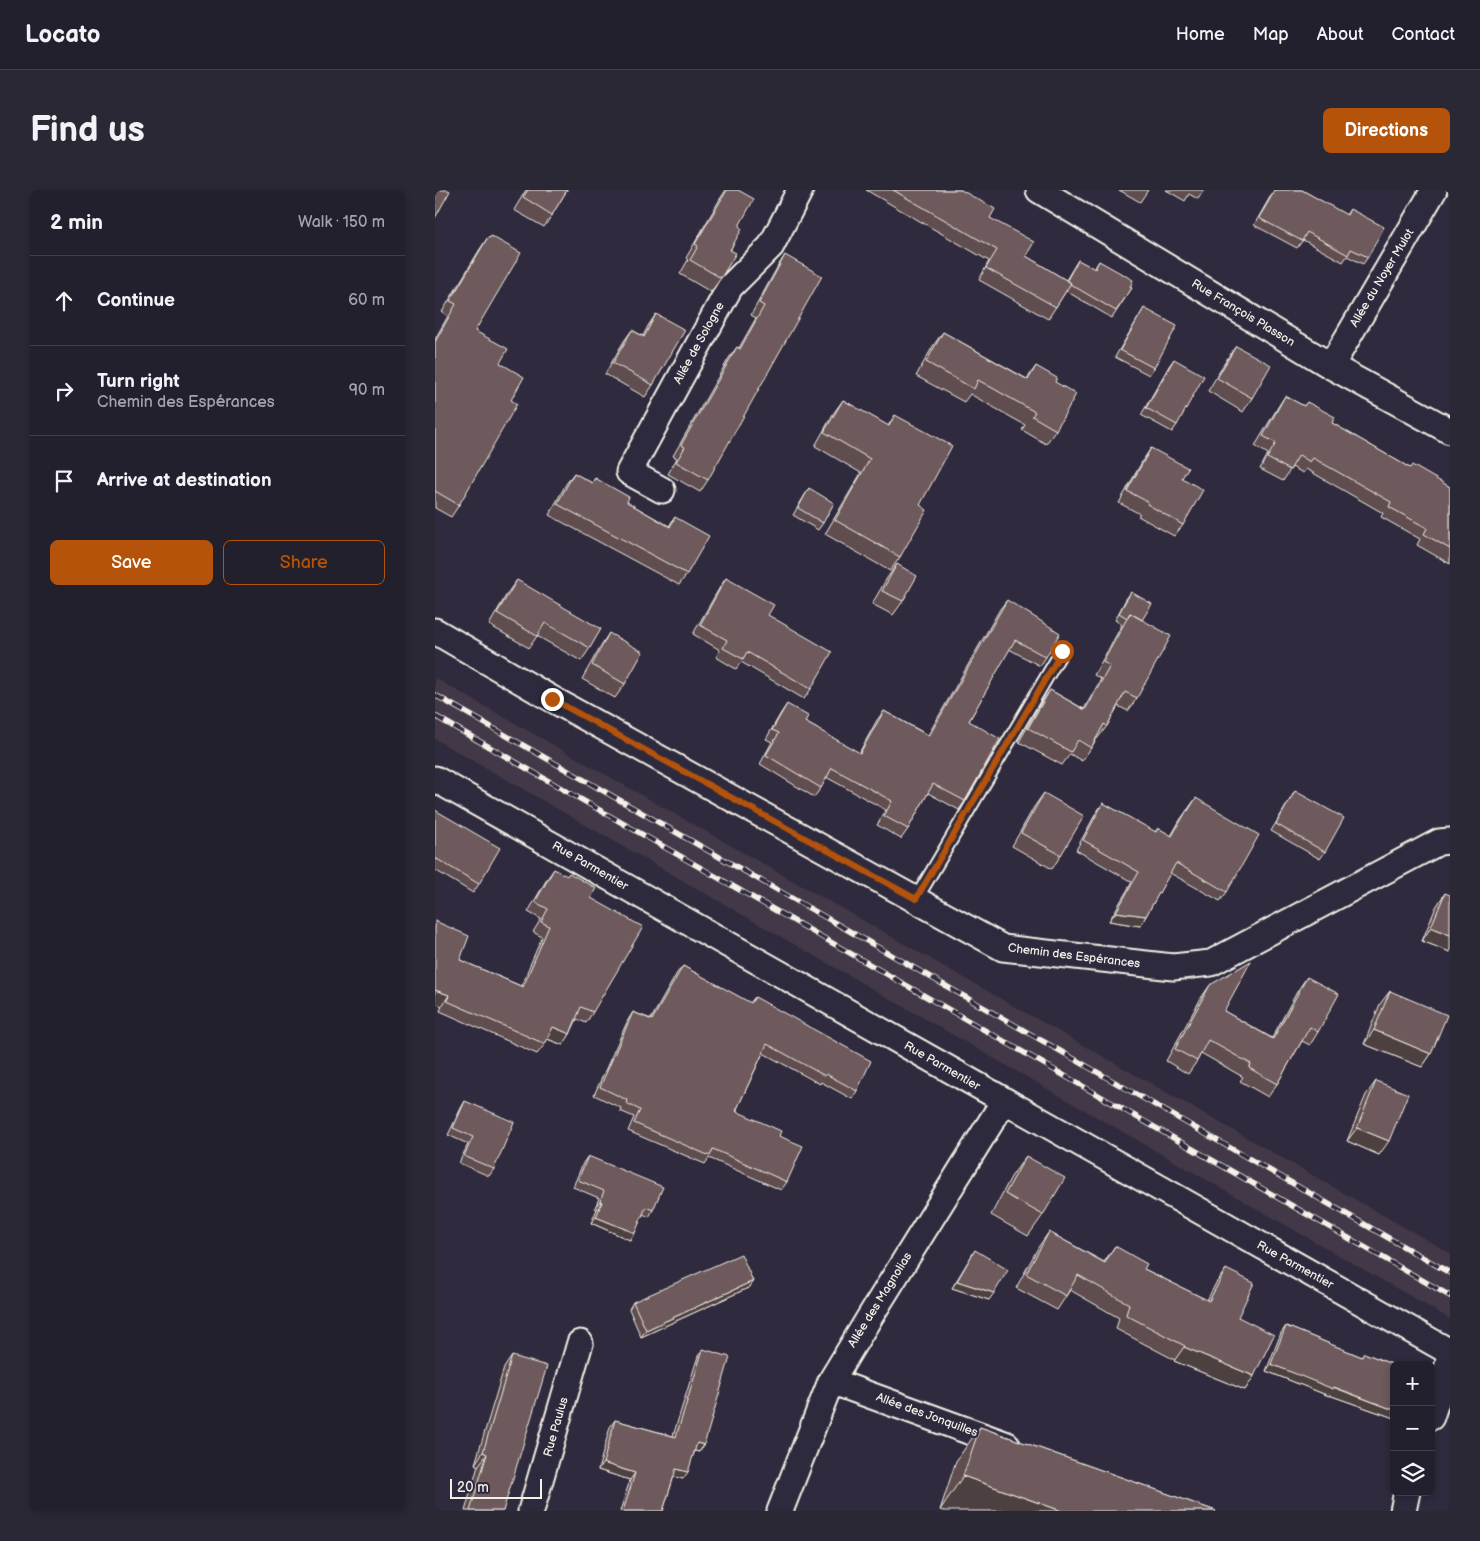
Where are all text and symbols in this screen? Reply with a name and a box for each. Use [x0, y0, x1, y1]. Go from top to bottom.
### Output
text: Locato [25, 20, 100, 49]
text: Home [1176, 24, 1225, 45]
text: Map [1253, 24, 1289, 45]
text: About [1317, 24, 1364, 45]
text: Contact [1392, 24, 1455, 45]
button: Directions [1323, 108, 1450, 153]
text: Find us [30, 109, 145, 152]
text: 2 min [50, 210, 103, 235]
text: Walk · 150 m [298, 213, 385, 232]
street label: Allée du Noyer Mulot [1347, 226, 1417, 330]
street label: Rue François Plasson [1189, 276, 1298, 350]
icon: ahead [50, 287, 78, 315]
text: Continue [97, 289, 175, 312]
text: 60 m [348, 291, 385, 310]
street label: Allée de Sologne [670, 299, 728, 387]
text: Turn right [97, 370, 180, 393]
icon: right [50, 377, 78, 405]
text: 90 m [349, 381, 385, 400]
text: Chemin des Espérances [97, 393, 275, 412]
icon: arrive [50, 467, 78, 495]
text: Arrive at destination [97, 469, 272, 492]
button: Save [50, 540, 213, 585]
button: Share [223, 540, 385, 585]
route start [1051, 640, 1074, 663]
route end [541, 688, 564, 711]
street label: Rue Parmentier [549, 838, 631, 894]
street label: Chemin des Espérances [1007, 940, 1141, 972]
street label: Rue Parmentier [901, 1038, 983, 1094]
street label: Rue Parmentier [1254, 1238, 1337, 1293]
street label: Allée des Magnolias [845, 1250, 915, 1350]
map controls [1390, 1361, 1435, 1496]
button: + [1390, 1361, 1435, 1406]
street label: Allée des Jonquilles [874, 1390, 980, 1440]
street label: Rue Paulus [540, 1395, 572, 1459]
button: − [1390, 1406, 1435, 1451]
button: layers [1390, 1451, 1435, 1496]
scale bar [450, 1476, 543, 1499]
text: 20 m [457, 1479, 489, 1496]

